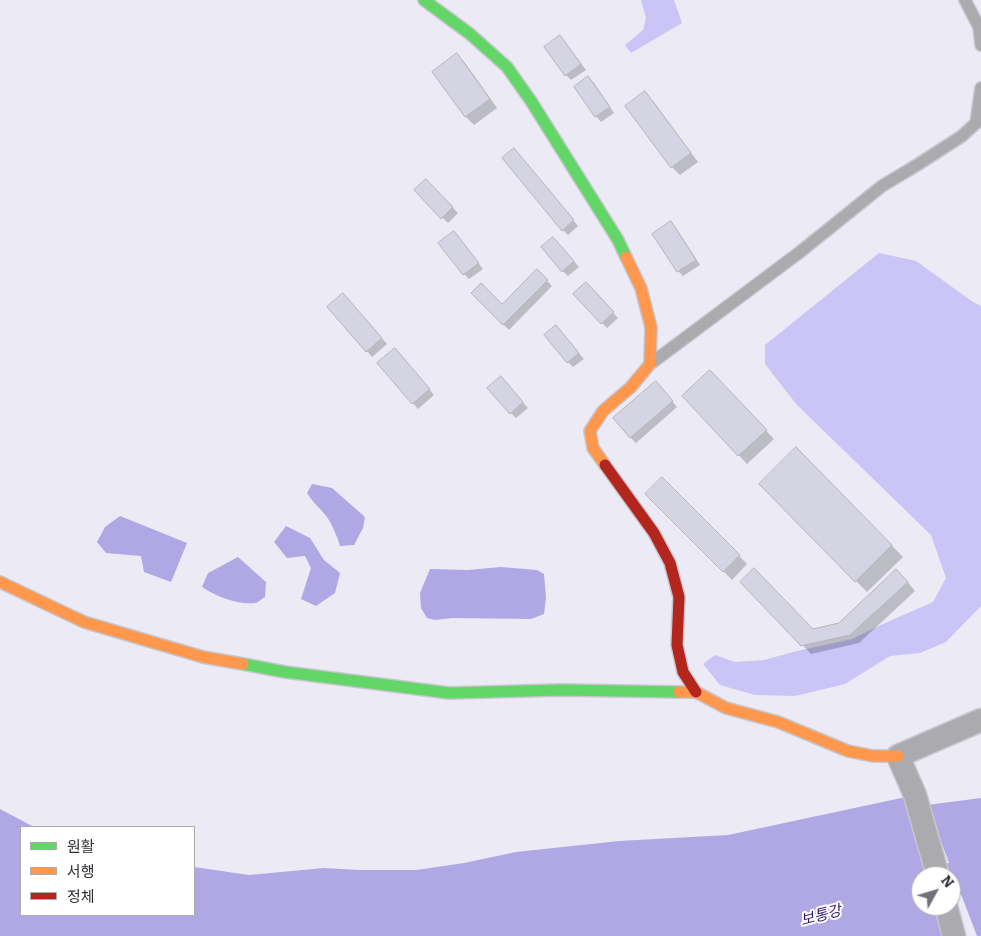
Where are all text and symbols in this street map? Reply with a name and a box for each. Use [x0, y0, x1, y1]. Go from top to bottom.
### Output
legend [20, 826, 195, 916]
text: 원활 [67, 838, 95, 856]
text: 서행 [67, 863, 95, 881]
north arrow [911, 866, 961, 916]
text: N [937, 872, 957, 891]
text: 정체 [67, 888, 95, 906]
water label: 보통강 [799, 902, 843, 930]

